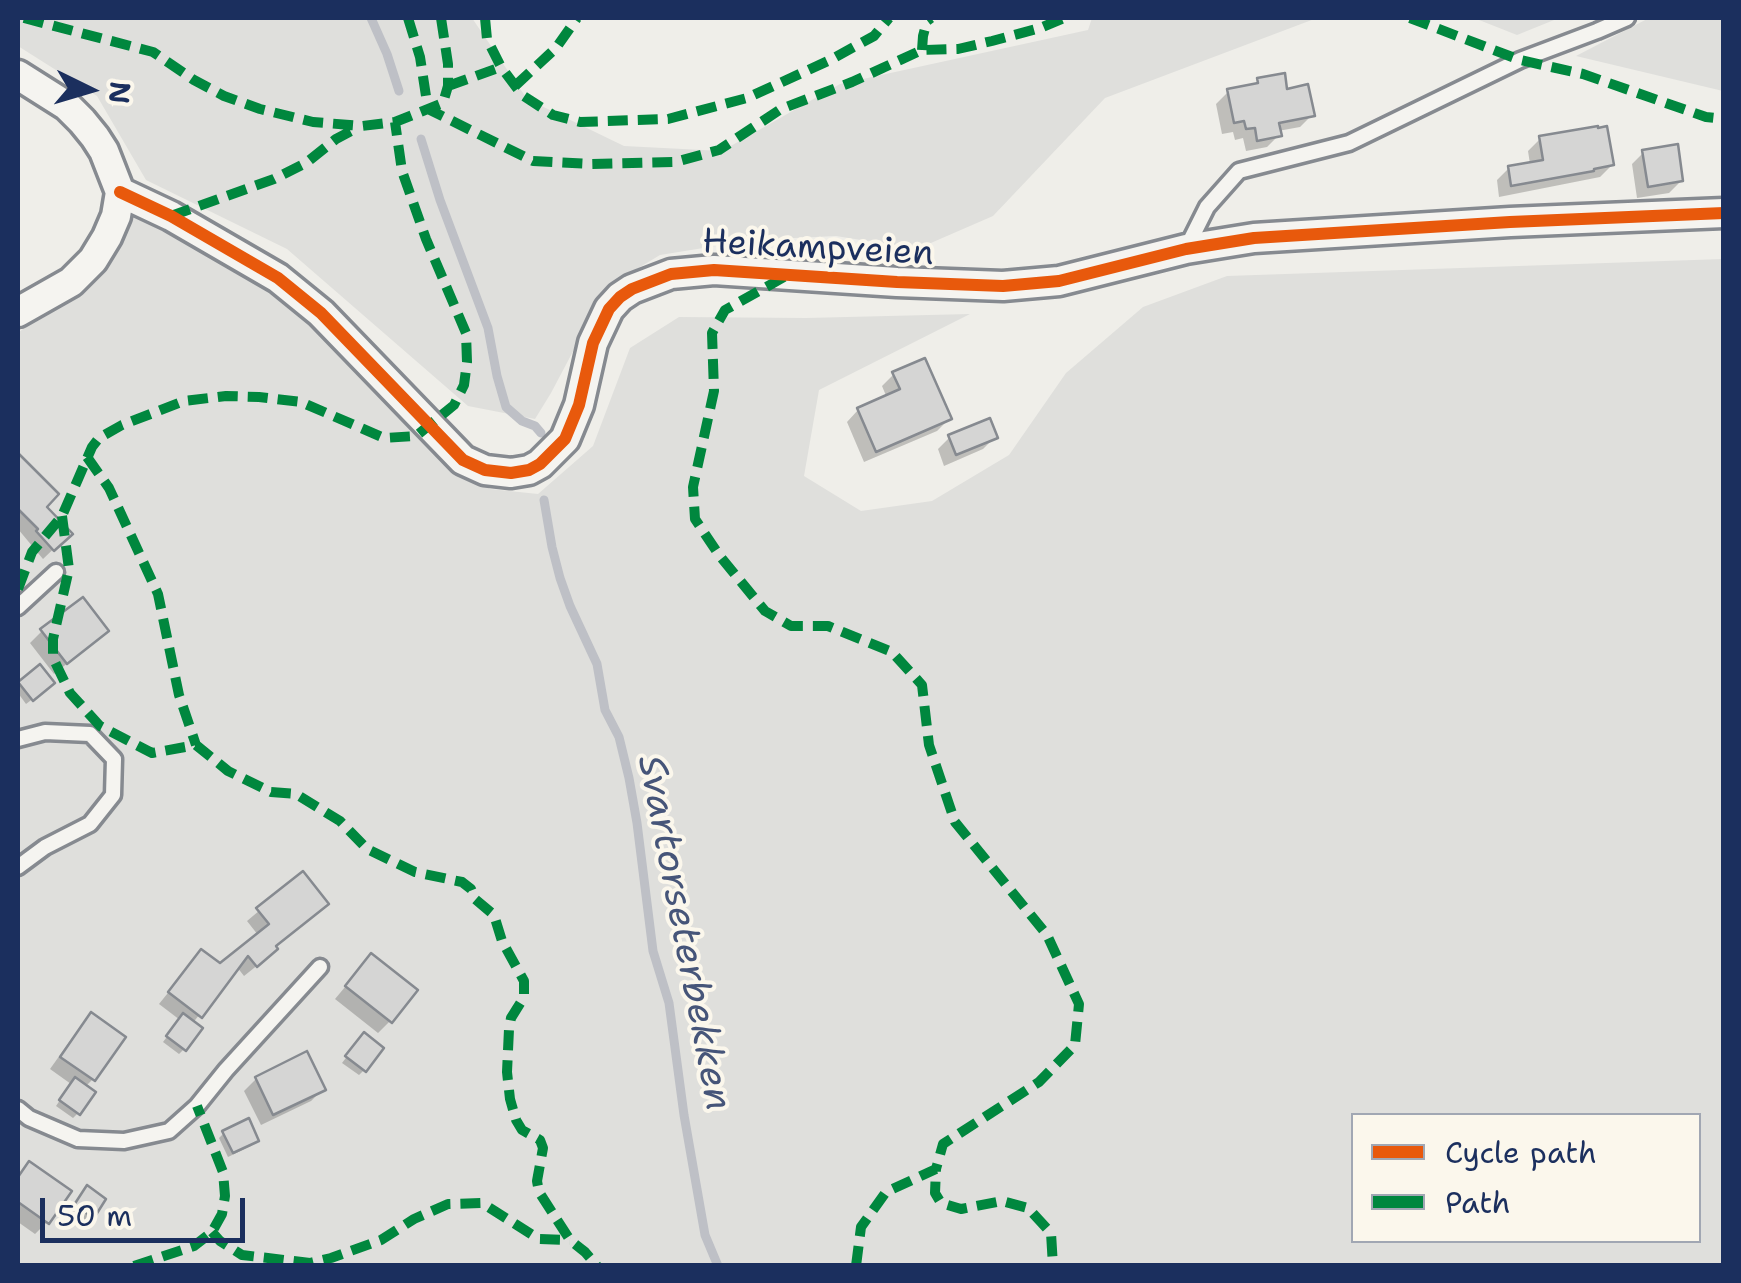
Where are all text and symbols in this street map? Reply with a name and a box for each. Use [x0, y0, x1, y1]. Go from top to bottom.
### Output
north arrow [40, 40, 140, 140]
text: N [100, 80, 140, 105]
street label: Heikampveien [701, 222, 935, 276]
water label: Svartorseterbekken [626, 751, 740, 1115]
legend [1351, 1113, 1701, 1243]
text: Cycle path [1445, 1132, 1597, 1173]
scale bar [45, 1178, 250, 1240]
text: Path [1445, 1182, 1511, 1223]
text: 50 m [57, 1195, 132, 1236]

